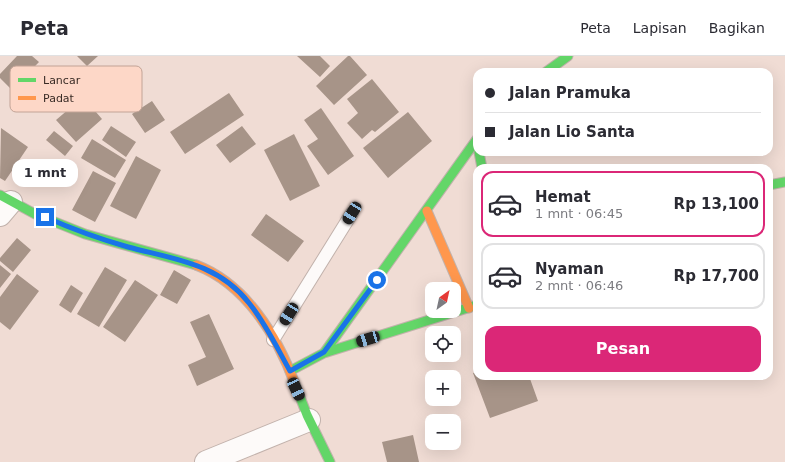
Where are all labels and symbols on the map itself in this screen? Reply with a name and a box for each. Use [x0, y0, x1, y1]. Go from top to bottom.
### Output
legend [10, 66, 142, 112]
text: Lancar [43, 74, 81, 87]
text: Padat [43, 92, 75, 105]
callout: 1 mnt [12, 159, 78, 187]
car [341, 200, 363, 226]
route end [36, 208, 54, 226]
route start [368, 271, 386, 289]
north arrow [425, 282, 461, 318]
car [278, 301, 300, 327]
car [355, 330, 381, 348]
car [285, 376, 307, 402]

